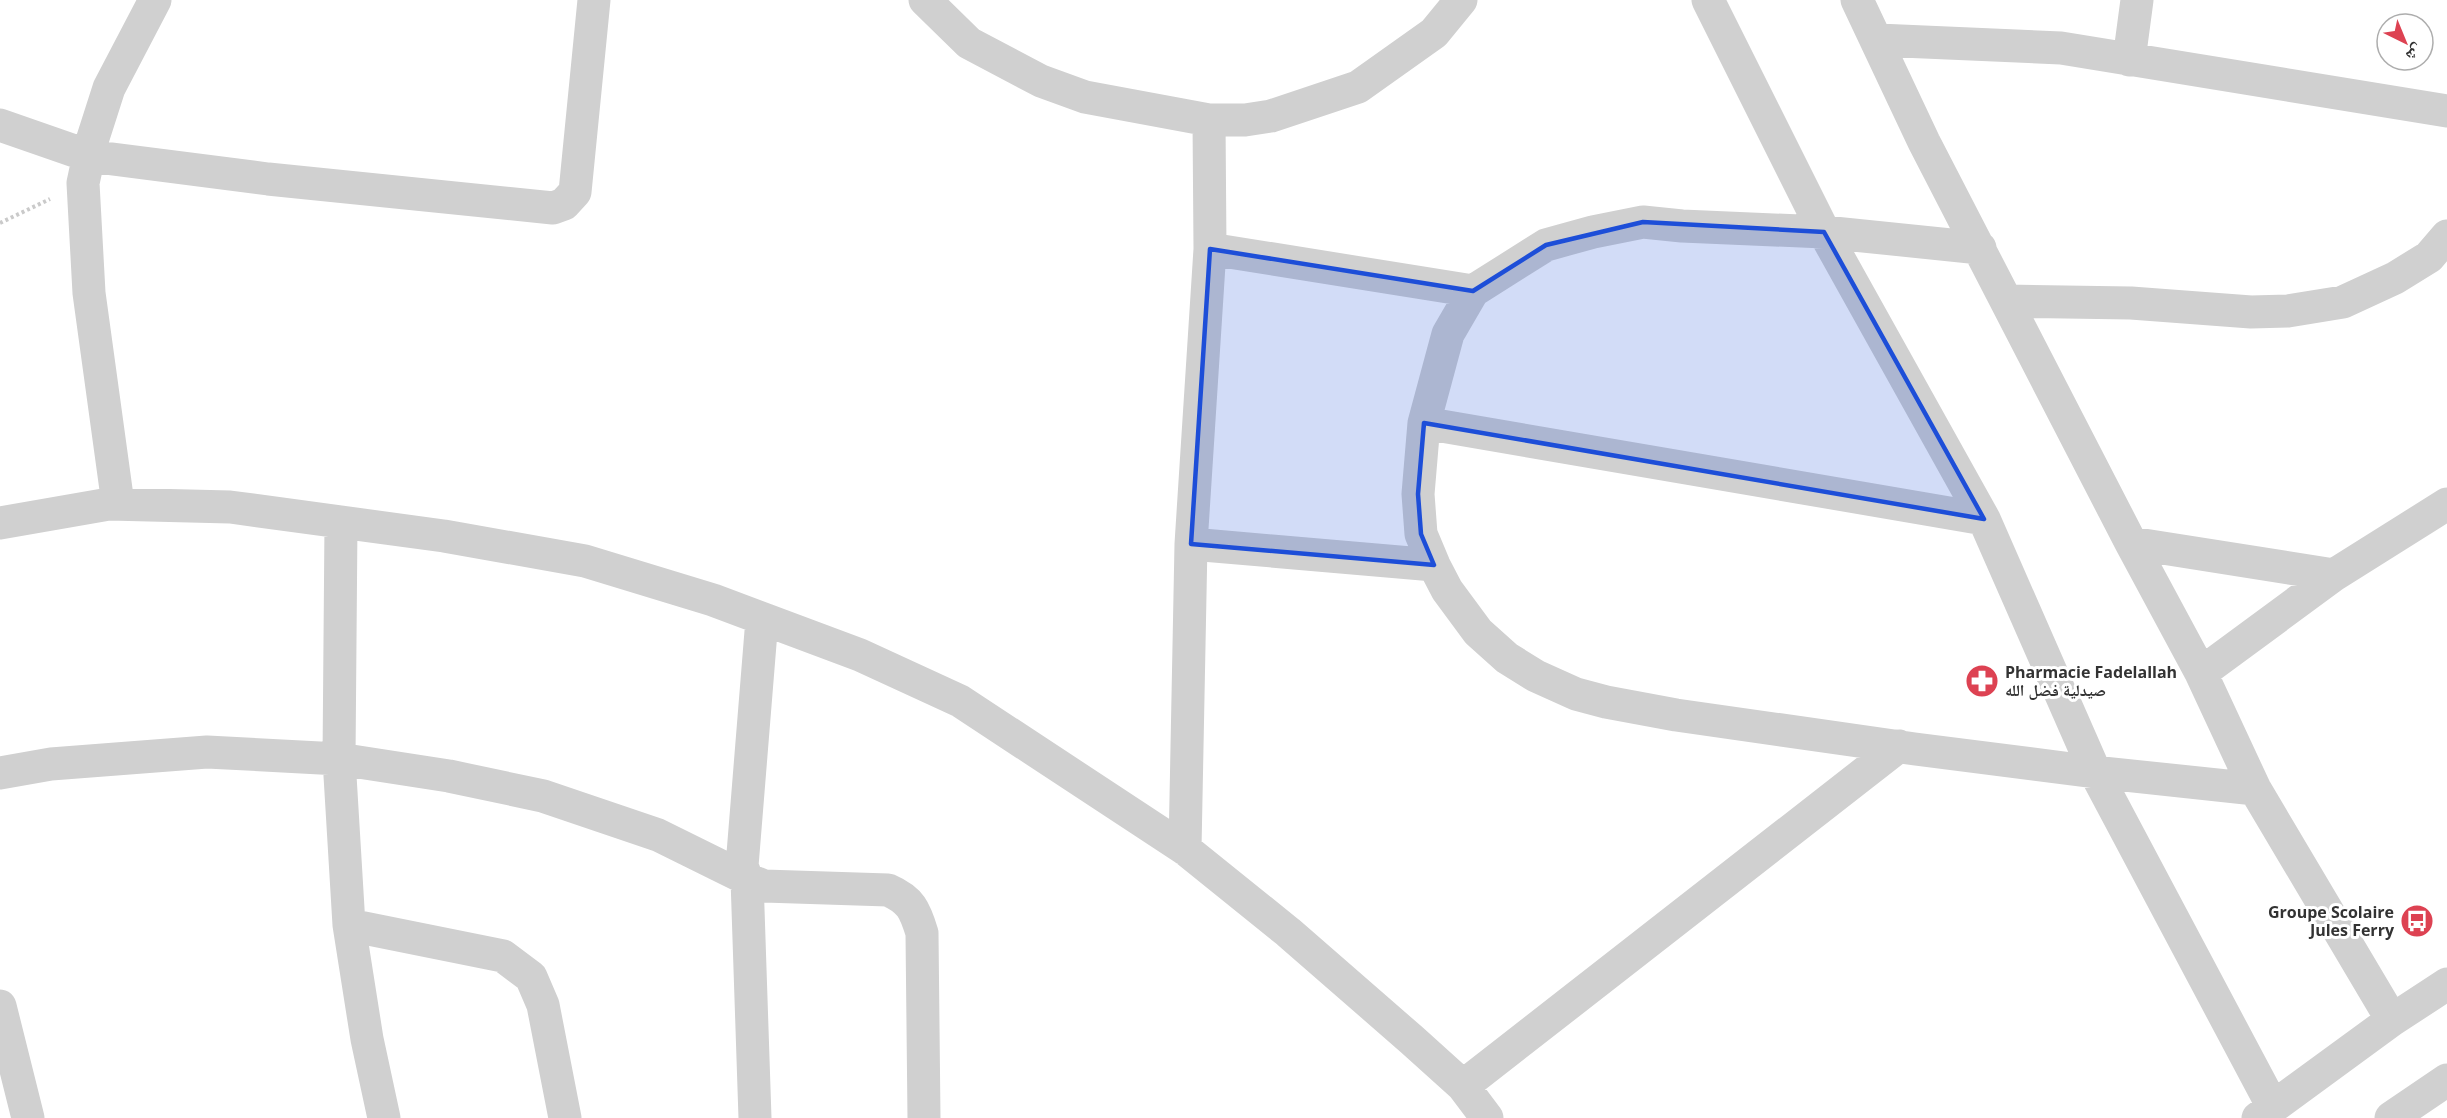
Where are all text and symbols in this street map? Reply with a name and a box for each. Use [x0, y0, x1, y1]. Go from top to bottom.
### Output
north arrow [2375, 12, 2435, 72]
text: ش [2402, 39, 2429, 67]
place label: Pharmacie Fadelallah صيدلية فضل الله [2005, 661, 2177, 701]
pharmacy icon: Pharmacie Fadelallah صيدلية فضل الله [1964, 663, 2000, 699]
place label: Groupe Scolaire Jules Ferry [2268, 901, 2395, 941]
bus stop icon: Groupe Scolaire Jules Ferry [2399, 903, 2435, 939]

